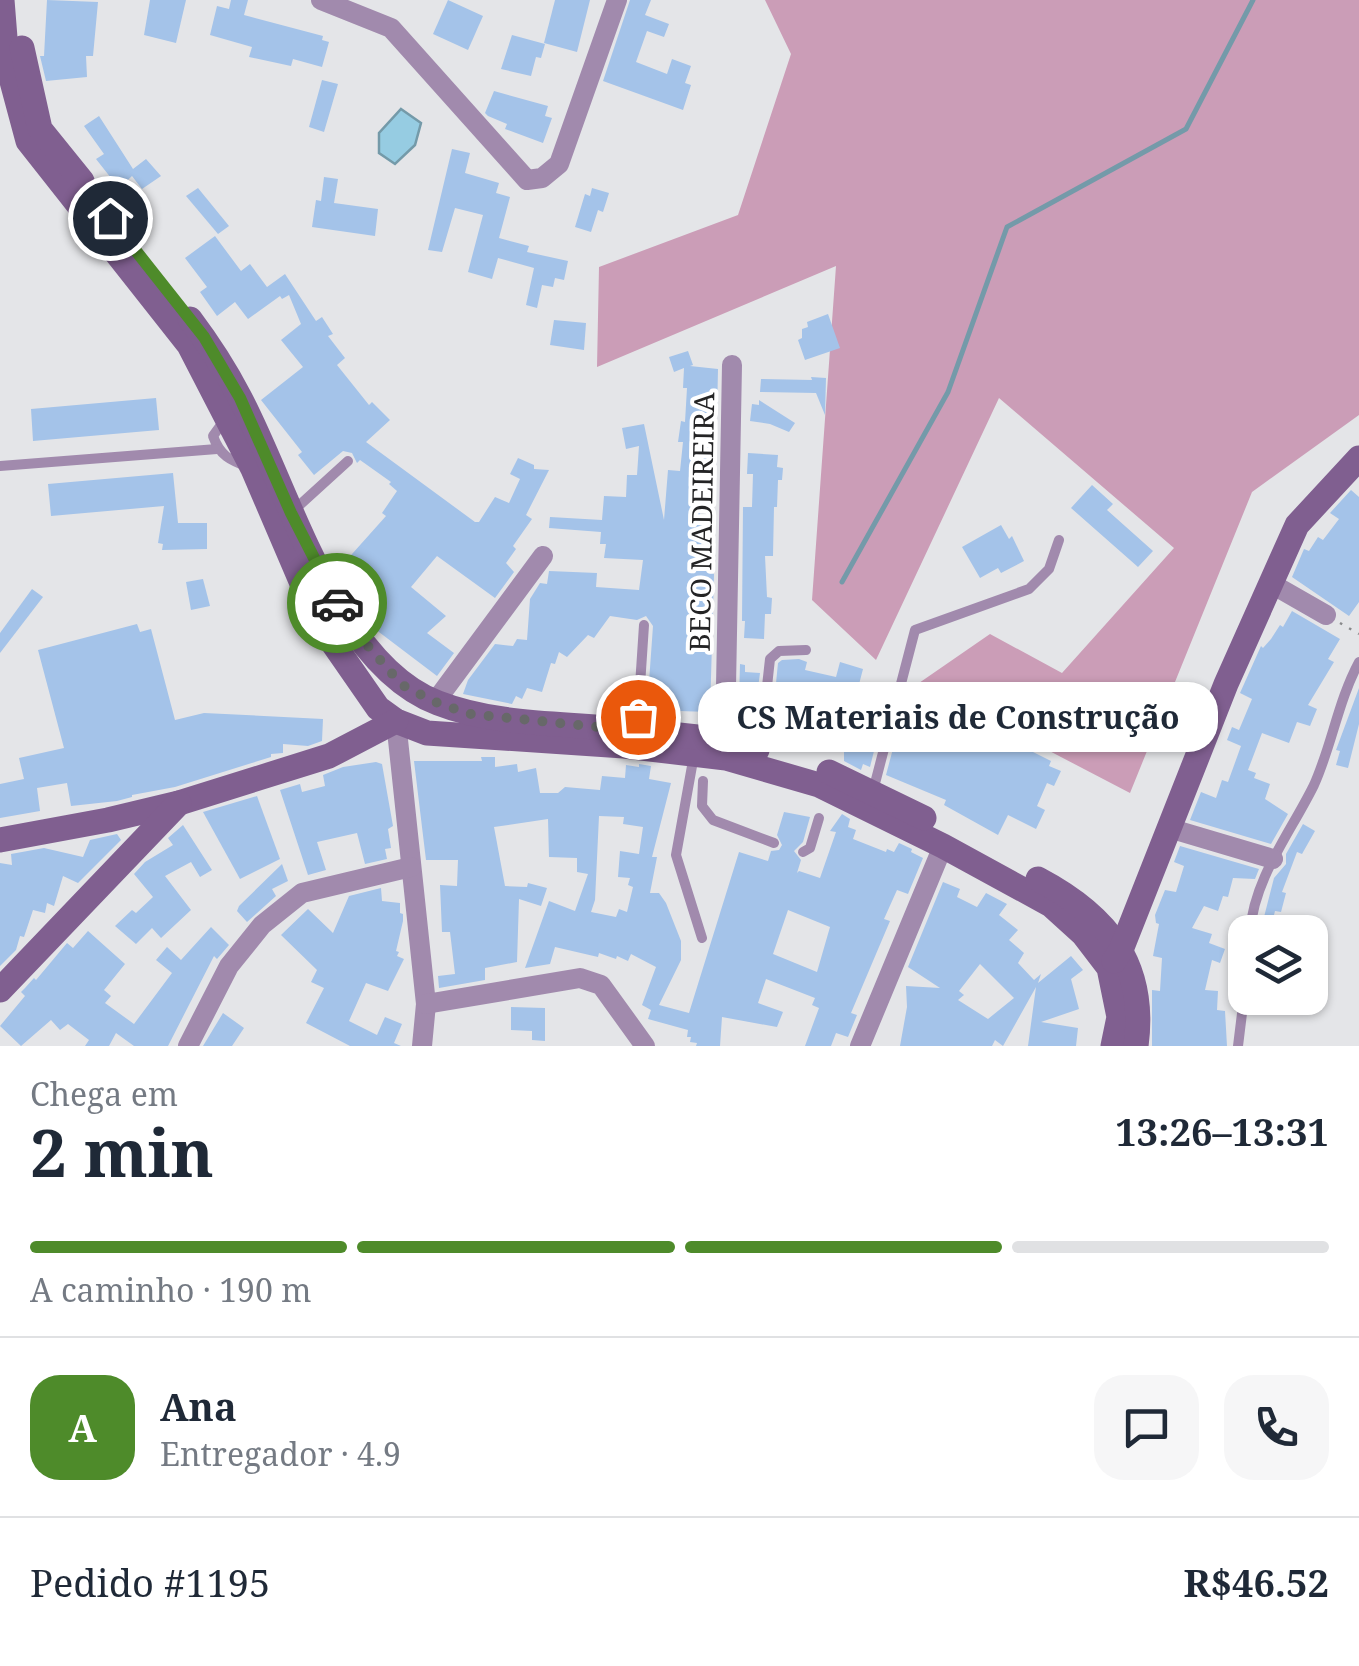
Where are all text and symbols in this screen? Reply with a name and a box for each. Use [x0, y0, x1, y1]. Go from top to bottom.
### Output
pin [68, 176, 153, 261]
icon: home [83, 191, 138, 246]
street label: BECO MADEIREIRA [680, 392, 722, 652]
courier [287, 553, 387, 653]
icon: car [310, 576, 365, 631]
pin [596, 675, 681, 760]
callout: CS Materiais de Construção [698, 682, 1218, 752]
icon: bag [611, 690, 666, 745]
text: CS Materiais de Construção [736, 695, 1180, 738]
map controls [1228, 915, 1328, 1015]
button: layers [1228, 915, 1328, 1015]
text: Chega em [30, 1072, 178, 1115]
text: 13:26–13:31 [1115, 1105, 1329, 1157]
text: 2 min [30, 1108, 214, 1196]
text: A caminho · 190 m [30, 1268, 311, 1311]
button: chat [1094, 1375, 1199, 1480]
button: phone [1224, 1375, 1329, 1480]
text: Ana [160, 1380, 237, 1432]
text: A [68, 1401, 97, 1453]
text: Entregador · 4.9 [160, 1432, 401, 1475]
text: Pedido #1195 [30, 1556, 270, 1608]
text: R$46.52 [1183, 1556, 1329, 1608]

